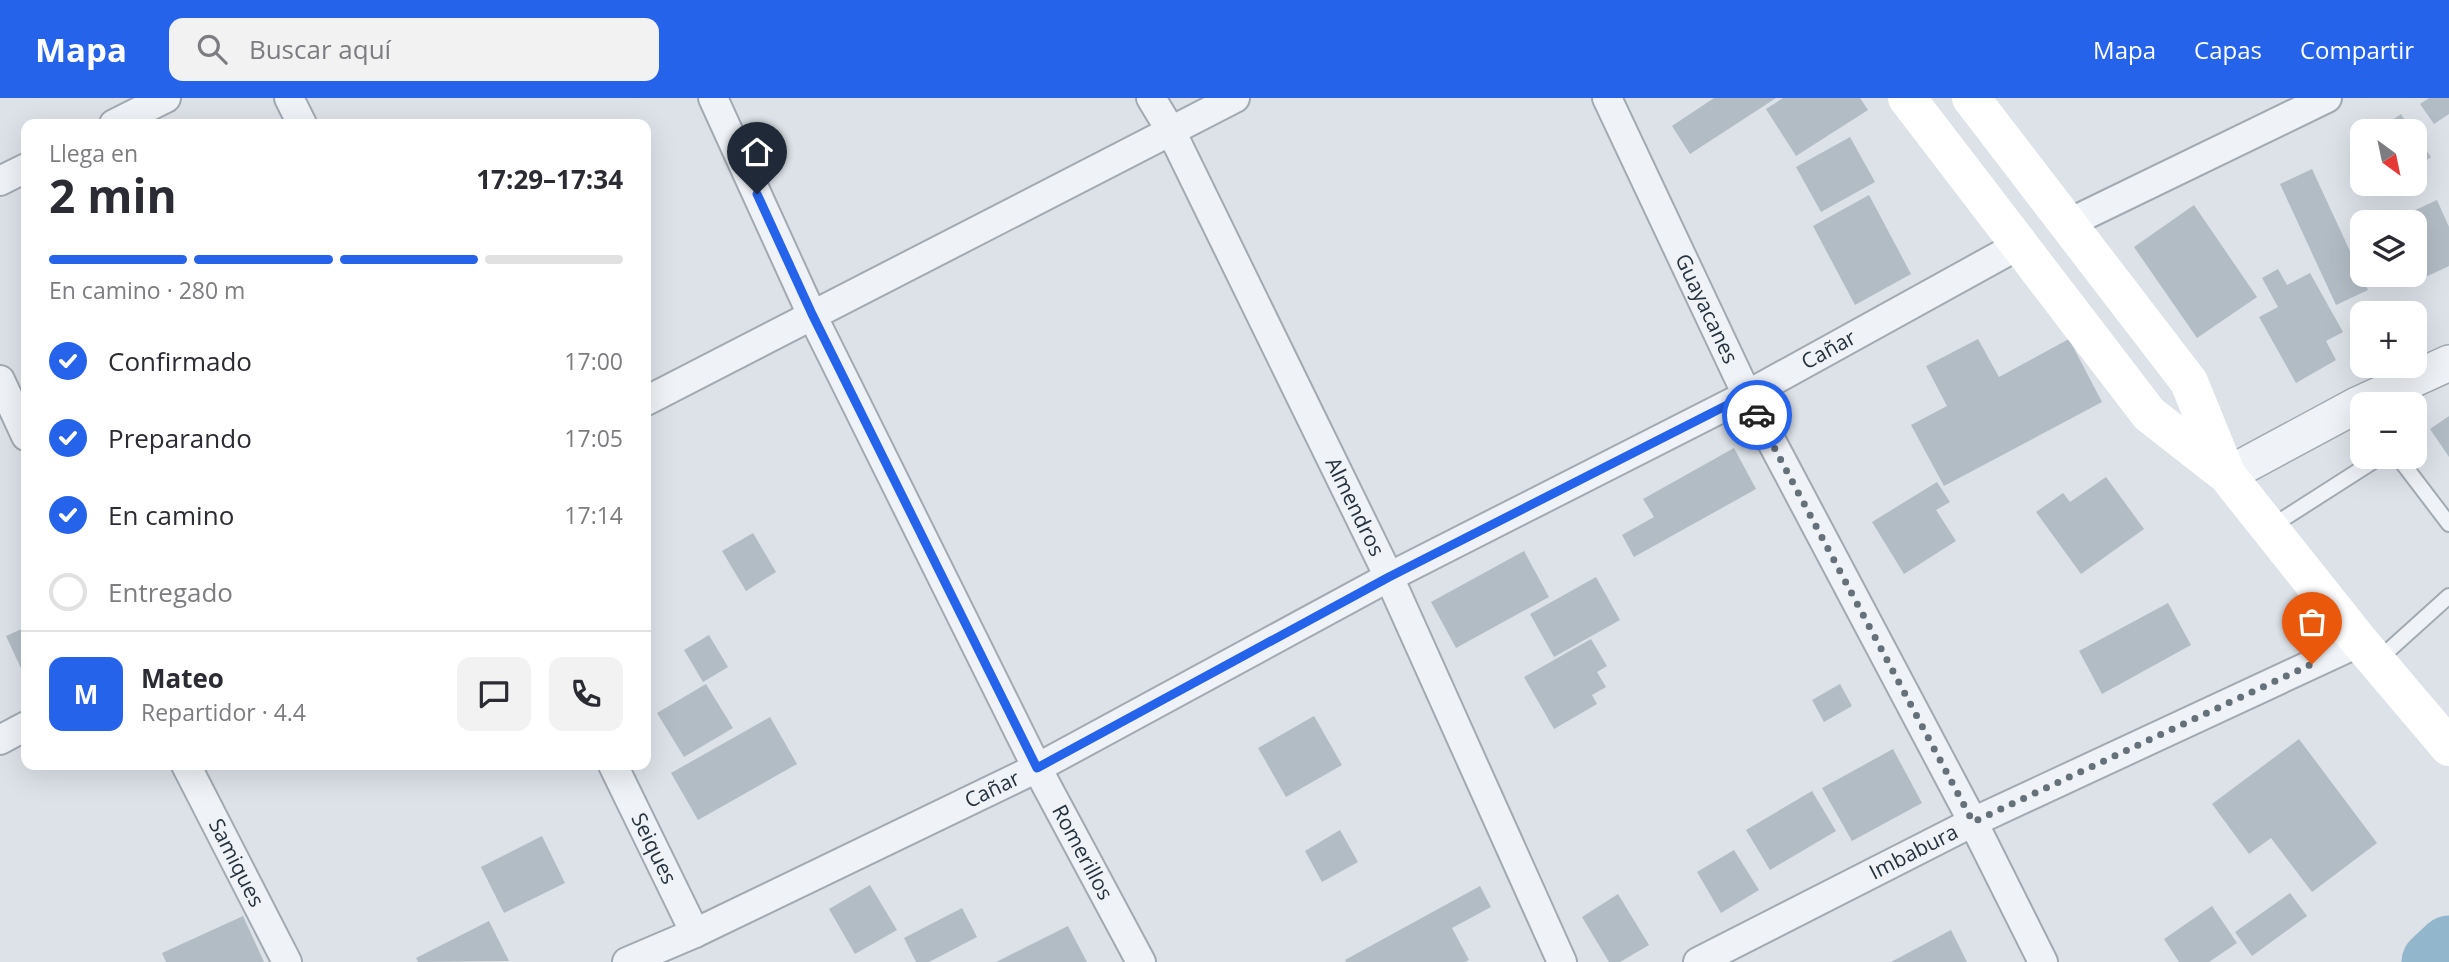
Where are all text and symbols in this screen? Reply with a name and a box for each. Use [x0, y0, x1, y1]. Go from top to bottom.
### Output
search box [169, 18, 659, 81]
text: Mapa [35, 27, 127, 72]
icon: search [193, 30, 231, 68]
text: Buscar aquí [249, 31, 391, 67]
text: Mapa [2093, 33, 2156, 66]
text: Capas [2194, 33, 2262, 66]
text: Compartir [2300, 33, 2414, 66]
north arrow [2350, 119, 2427, 196]
map controls [2350, 119, 2427, 469]
pin [727, 122, 787, 194]
icon: home [738, 133, 776, 171]
text: Llega en [49, 137, 138, 169]
text: 17:29–17:34 [476, 161, 623, 197]
text: 2 min [49, 164, 177, 226]
button: layers [2350, 210, 2427, 287]
street label: Guayacanes [1669, 249, 1745, 368]
text: En camino · 280 m [49, 274, 245, 306]
button: + [2350, 301, 2427, 378]
street label: Cañar [1796, 323, 1861, 375]
icon: check [49, 342, 87, 380]
text: Confirmado [108, 343, 252, 379]
text: 17:00 [564, 345, 623, 377]
courier [1722, 380, 1792, 450]
button: − [2350, 392, 2427, 469]
icon: car [1738, 396, 1776, 434]
icon: check [49, 419, 87, 457]
text: Preparando [108, 420, 252, 456]
text: 17:05 [564, 422, 623, 454]
street label: Almendros [1320, 452, 1392, 561]
icon: check [49, 496, 87, 534]
text: En camino [108, 497, 234, 533]
text: 17:14 [564, 499, 623, 531]
text: Entregado [108, 574, 233, 610]
pin [2282, 592, 2342, 664]
icon: bag [2293, 603, 2331, 641]
button: chat [457, 657, 531, 731]
button: phone [549, 657, 623, 731]
text: Mateo [141, 660, 224, 696]
text: M [74, 676, 98, 712]
text: Repartidor · 4.4 [141, 696, 306, 728]
street label: Cañar [960, 763, 1024, 814]
street label: Romerillos [1046, 799, 1120, 904]
street label: Seiques [625, 808, 684, 889]
street label: Samiques [203, 814, 271, 911]
street label: Imbabura [1864, 817, 1962, 886]

